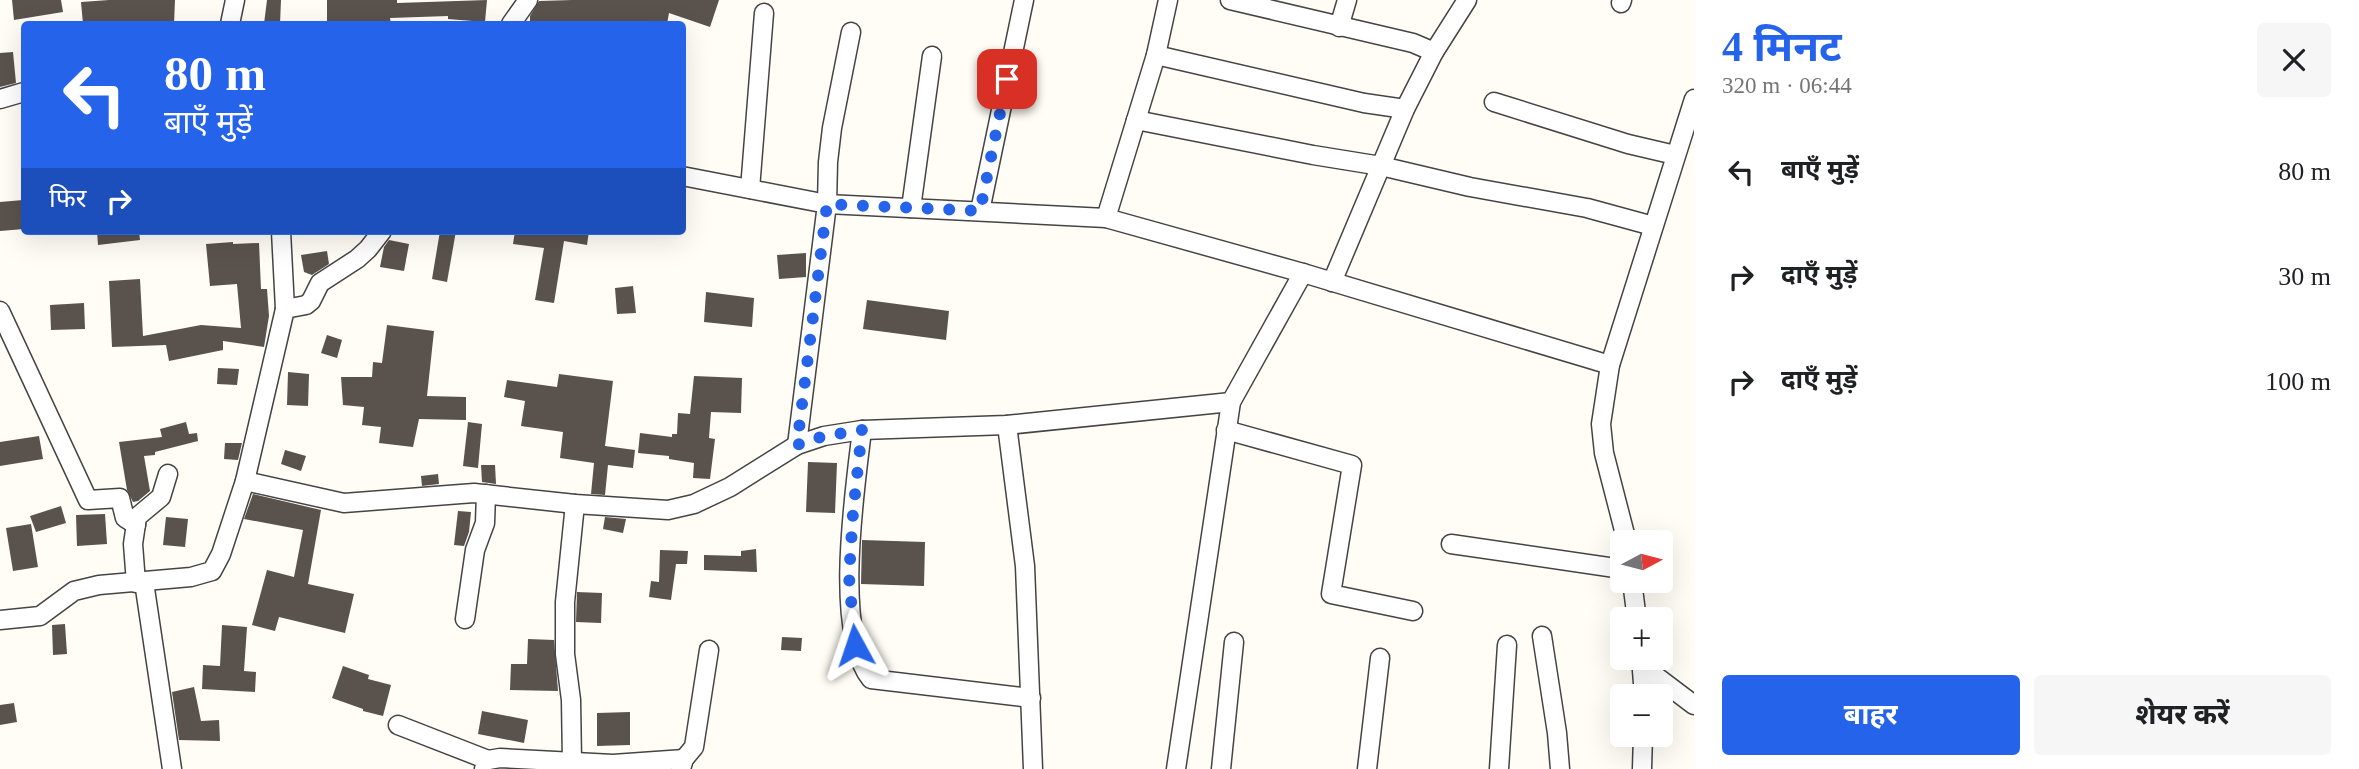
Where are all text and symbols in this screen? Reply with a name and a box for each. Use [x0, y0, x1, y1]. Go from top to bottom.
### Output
button: close [2257, 23, 2331, 97]
text: 4 मिनट [1722, 24, 1842, 70]
text: 80 m [164, 46, 266, 101]
icon: left [49, 49, 140, 140]
pin [977, 49, 1037, 109]
icon: arrive [988, 60, 1026, 98]
text: 320 m · 06:44 [1722, 73, 1852, 98]
text: बाएँ मुड़ें [164, 104, 253, 140]
icon: left [1722, 153, 1760, 191]
text: बाएँ मुड़ें [1781, 155, 1859, 184]
text: 80 m [2278, 157, 2331, 186]
icon: right [100, 182, 138, 220]
text: फिर [49, 184, 86, 213]
icon: right [1722, 258, 1760, 296]
text: दाएँ मुड़ें [1781, 260, 1857, 289]
text: 30 m [2278, 262, 2331, 291]
icon: right [1722, 363, 1760, 401]
text: दाएँ मुड़ें [1781, 365, 1857, 394]
text: 100 m [2265, 367, 2331, 396]
north arrow [1610, 530, 1673, 593]
map controls [1610, 530, 1673, 747]
button: + [1610, 607, 1673, 670]
position arrow [818, 608, 892, 682]
button: बाहर [1722, 675, 2020, 755]
button: शेयर करें [2034, 675, 2331, 755]
button: − [1610, 684, 1673, 747]

